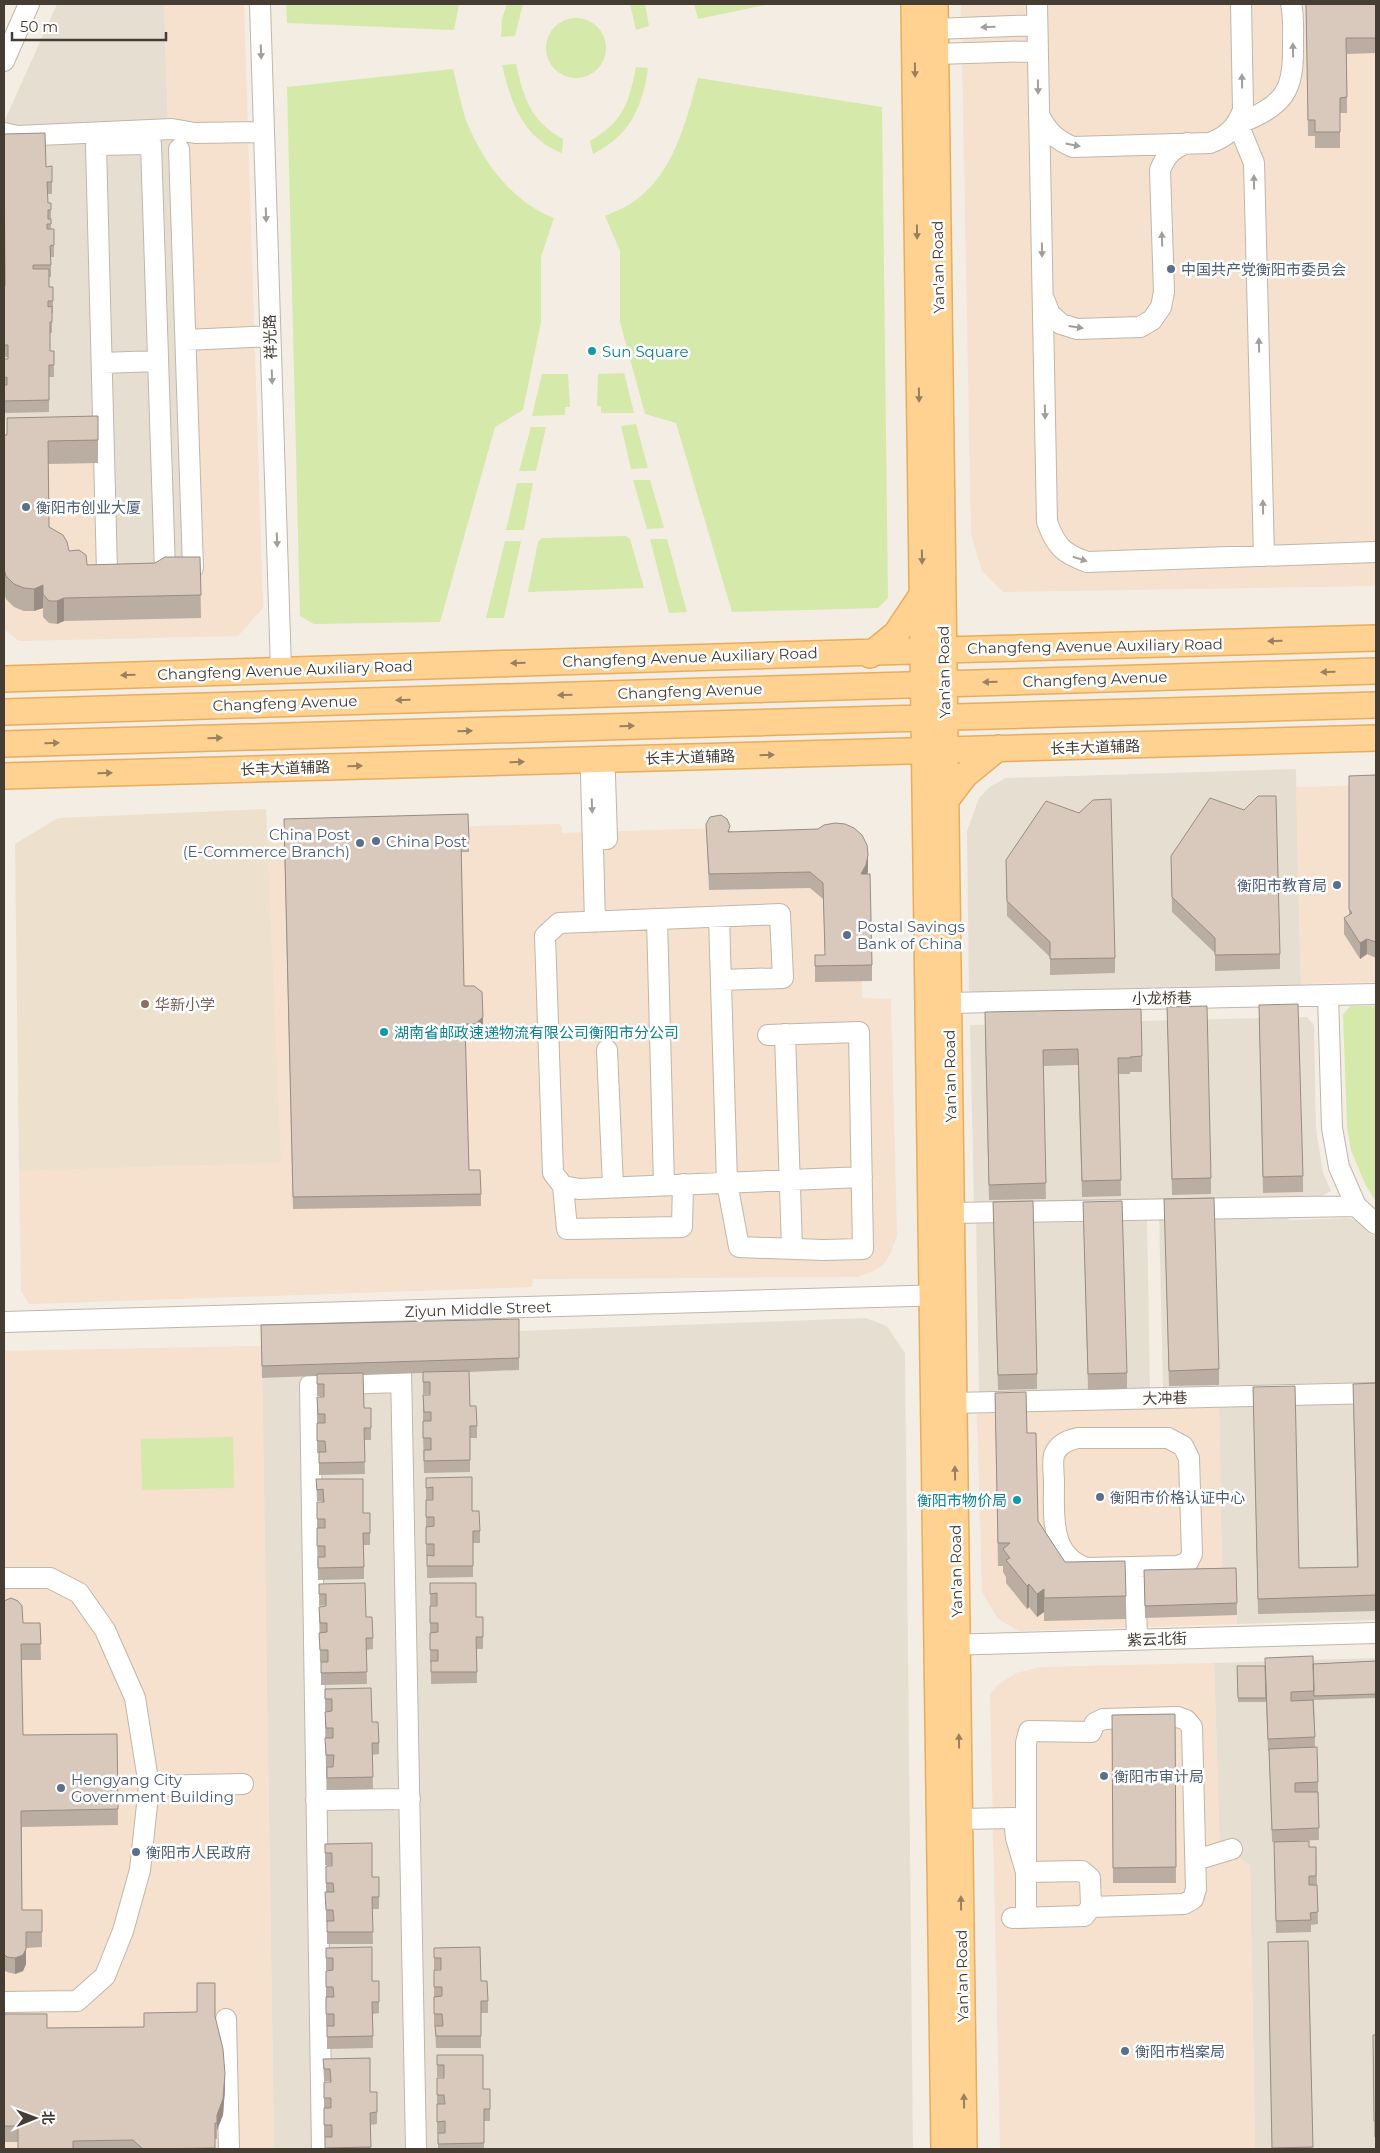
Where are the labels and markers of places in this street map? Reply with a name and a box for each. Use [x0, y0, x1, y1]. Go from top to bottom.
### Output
place label: 中国共产党衡阳市委员会 [1181, 260, 1346, 279]
marker: 中国共产党衡阳市委员会 [1165, 263, 1177, 275]
place label: Sun Square [602, 342, 689, 361]
marker: Sun Square [586, 345, 598, 357]
place label: 衡阳市创业大厦 [36, 498, 141, 517]
marker: 衡阳市创业大厦 [20, 501, 32, 513]
place label: China Post (E-Commerce Branch) [183, 825, 350, 861]
place label: China Post [386, 832, 467, 851]
marker: China Post [370, 835, 382, 847]
marker: China Post (E-Commerce Branch) [354, 837, 366, 849]
place label: 衡阳市教育局 [1237, 876, 1327, 895]
marker: 衡阳市教育局 [1331, 879, 1343, 891]
place label: Postal Savings Bank of China [857, 917, 965, 953]
marker: Postal Savings Bank of China [841, 929, 853, 941]
place label: 华新小学 [155, 995, 215, 1014]
marker: 华新小学 [139, 998, 151, 1010]
place label: 湖南省邮政速递物流有限公司衡阳市分公司 [394, 1023, 679, 1042]
marker: 湖南省邮政速递物流有限公司衡阳市分公司 [378, 1026, 390, 1038]
place label: 衡阳市价格认证中心 [1110, 1488, 1245, 1507]
place label: 衡阳市物价局 [917, 1491, 1007, 1510]
marker: 衡阳市价格认证中心 [1094, 1491, 1106, 1503]
marker: 衡阳市物价局 [1011, 1494, 1023, 1506]
place label: 衡阳市审计局 [1114, 1767, 1204, 1786]
place label: Hengyang City Government Building [71, 1770, 234, 1806]
marker: 衡阳市审计局 [1098, 1770, 1110, 1782]
marker: Hengyang City Government Building [55, 1782, 67, 1794]
place label: 衡阳市人民政府 [146, 1843, 251, 1862]
marker: 衡阳市人民政府 [130, 1846, 142, 1858]
place label: 衡阳市档案局 [1135, 2042, 1225, 2061]
marker: 衡阳市档案局 [1119, 2045, 1131, 2057]

